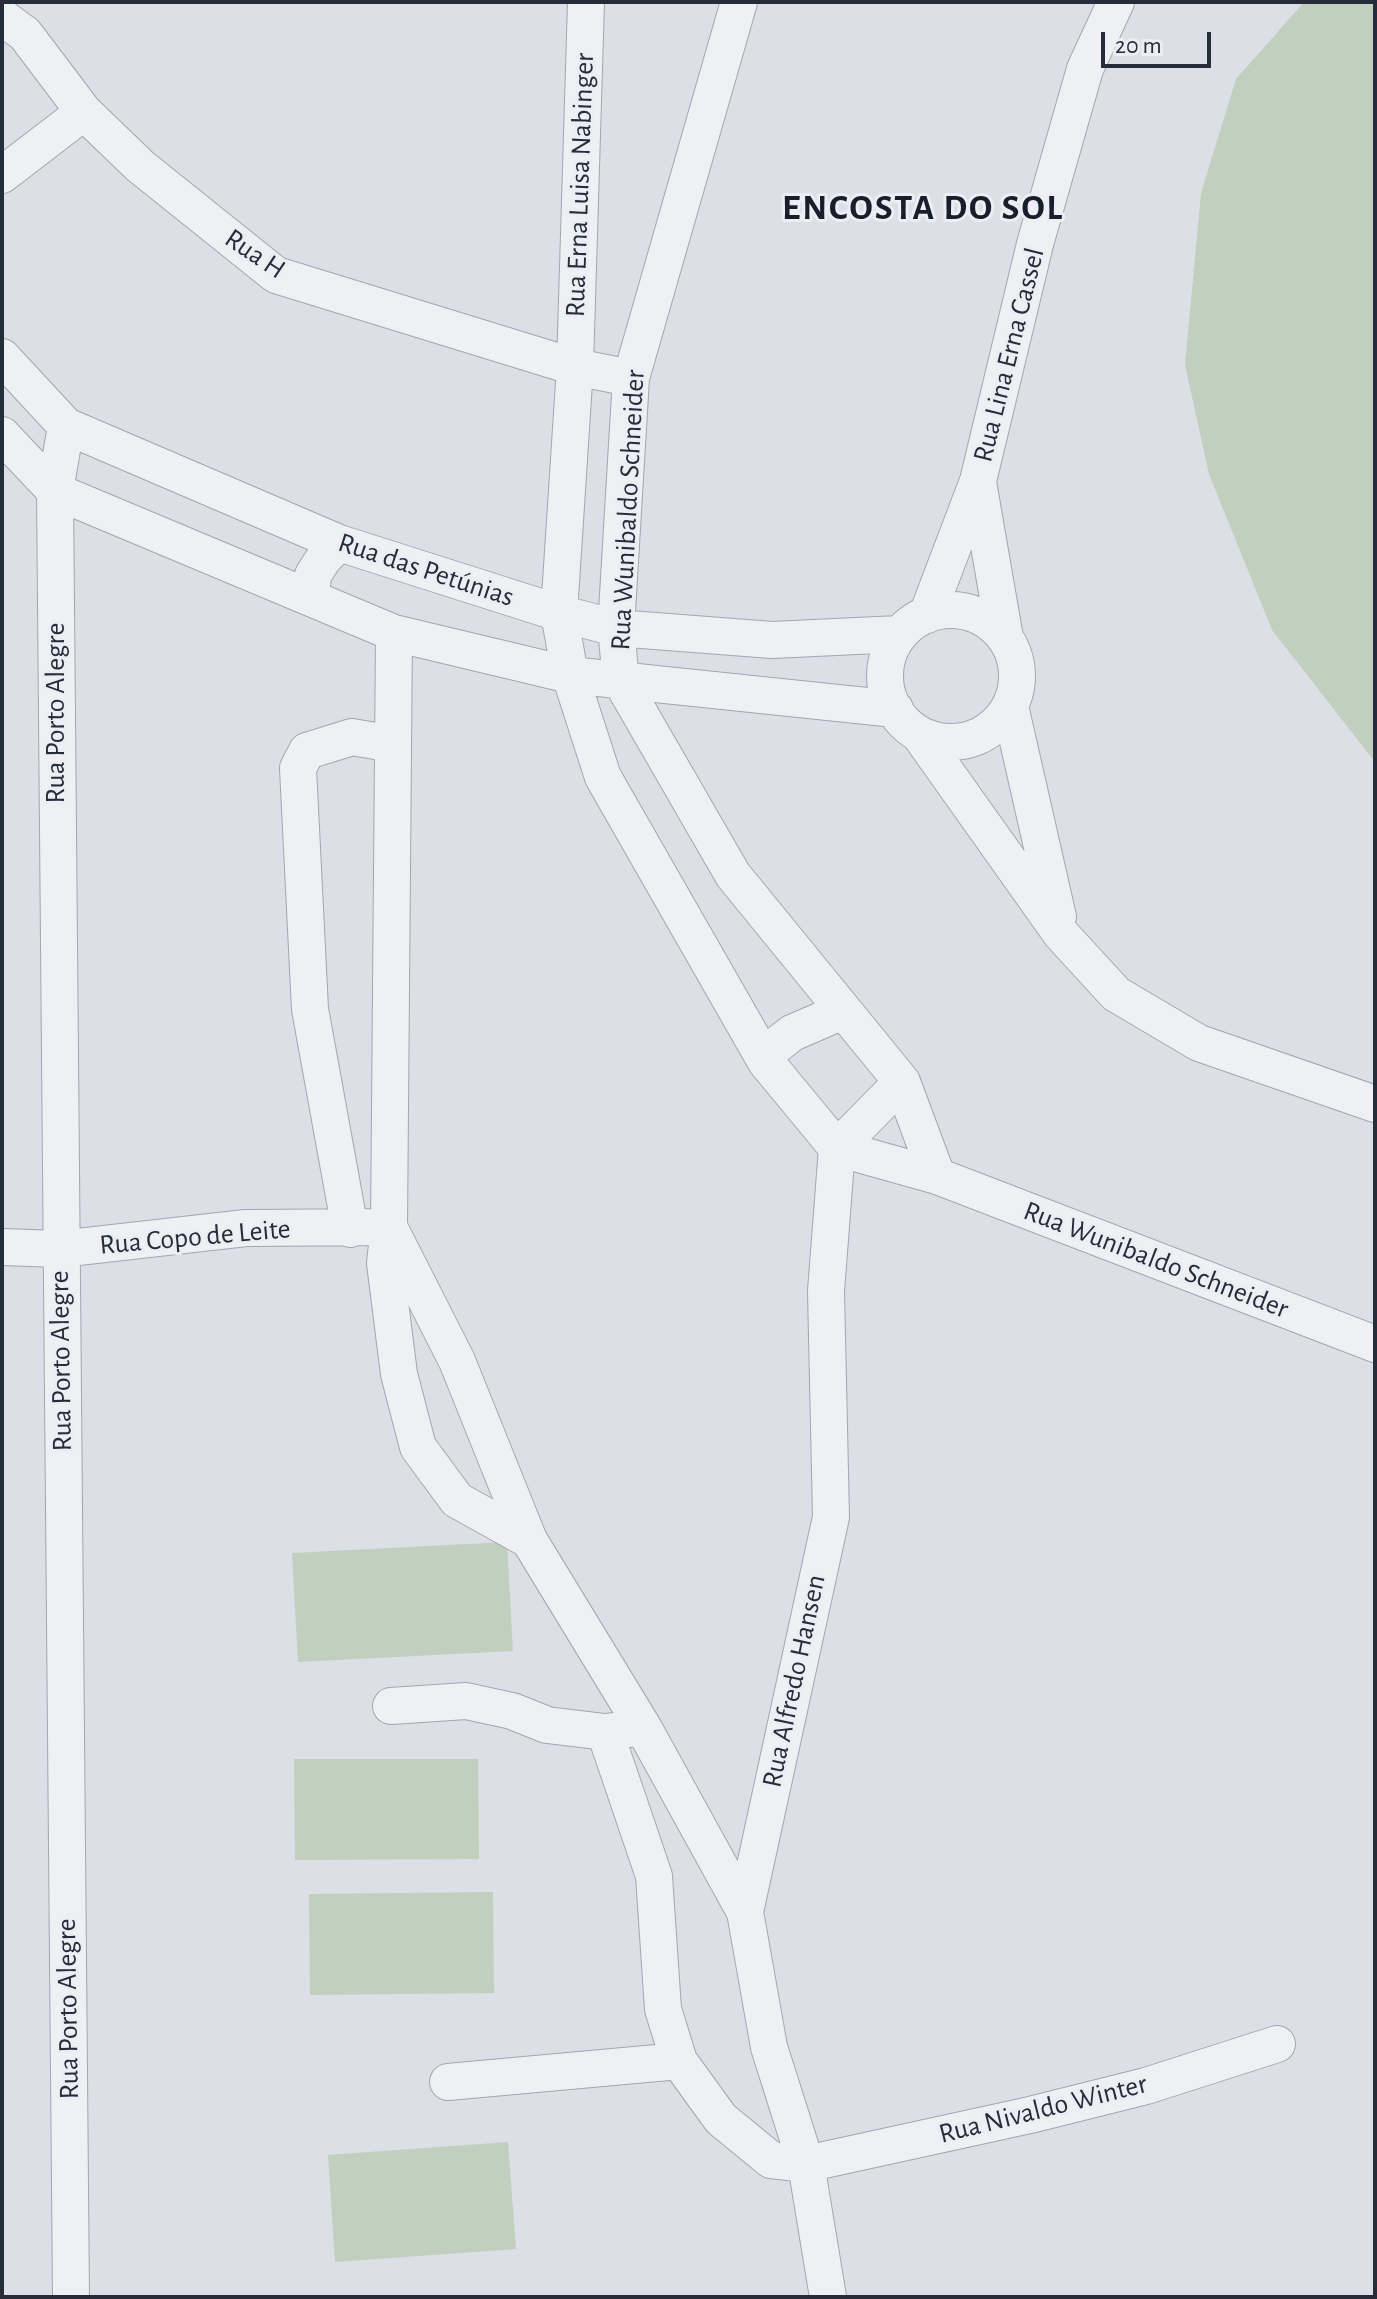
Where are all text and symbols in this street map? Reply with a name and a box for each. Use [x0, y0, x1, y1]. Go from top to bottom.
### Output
scale bar [1105, 16, 1215, 66]
text: 20 m [1115, 34, 1162, 58]
street label: Rua Erna Luisa Nabinger [559, 52, 601, 318]
district label: ENCOSTA DO SOL [782, 186, 1064, 230]
street label: Rua H [218, 222, 292, 286]
street label: Rua Lina Erna Cassel [966, 244, 1052, 466]
street label: Rua Wunibaldo Schneider [604, 369, 652, 651]
street label: Rua das Petúnias [334, 526, 518, 614]
street label: Rua Porto Alegre [39, 623, 73, 803]
street label: Rua Wunibaldo Schneider [1019, 1194, 1293, 1326]
street label: Rua Copo de Leite [98, 1212, 292, 1262]
street label: Rua Porto Alegre [43, 1270, 79, 1452]
street label: Rua Alfredo Hansen [755, 1572, 833, 1790]
street label: Rua Porto Alegre [50, 1918, 86, 2100]
street label: Rua Nivaldo Winter [935, 2067, 1151, 2151]

